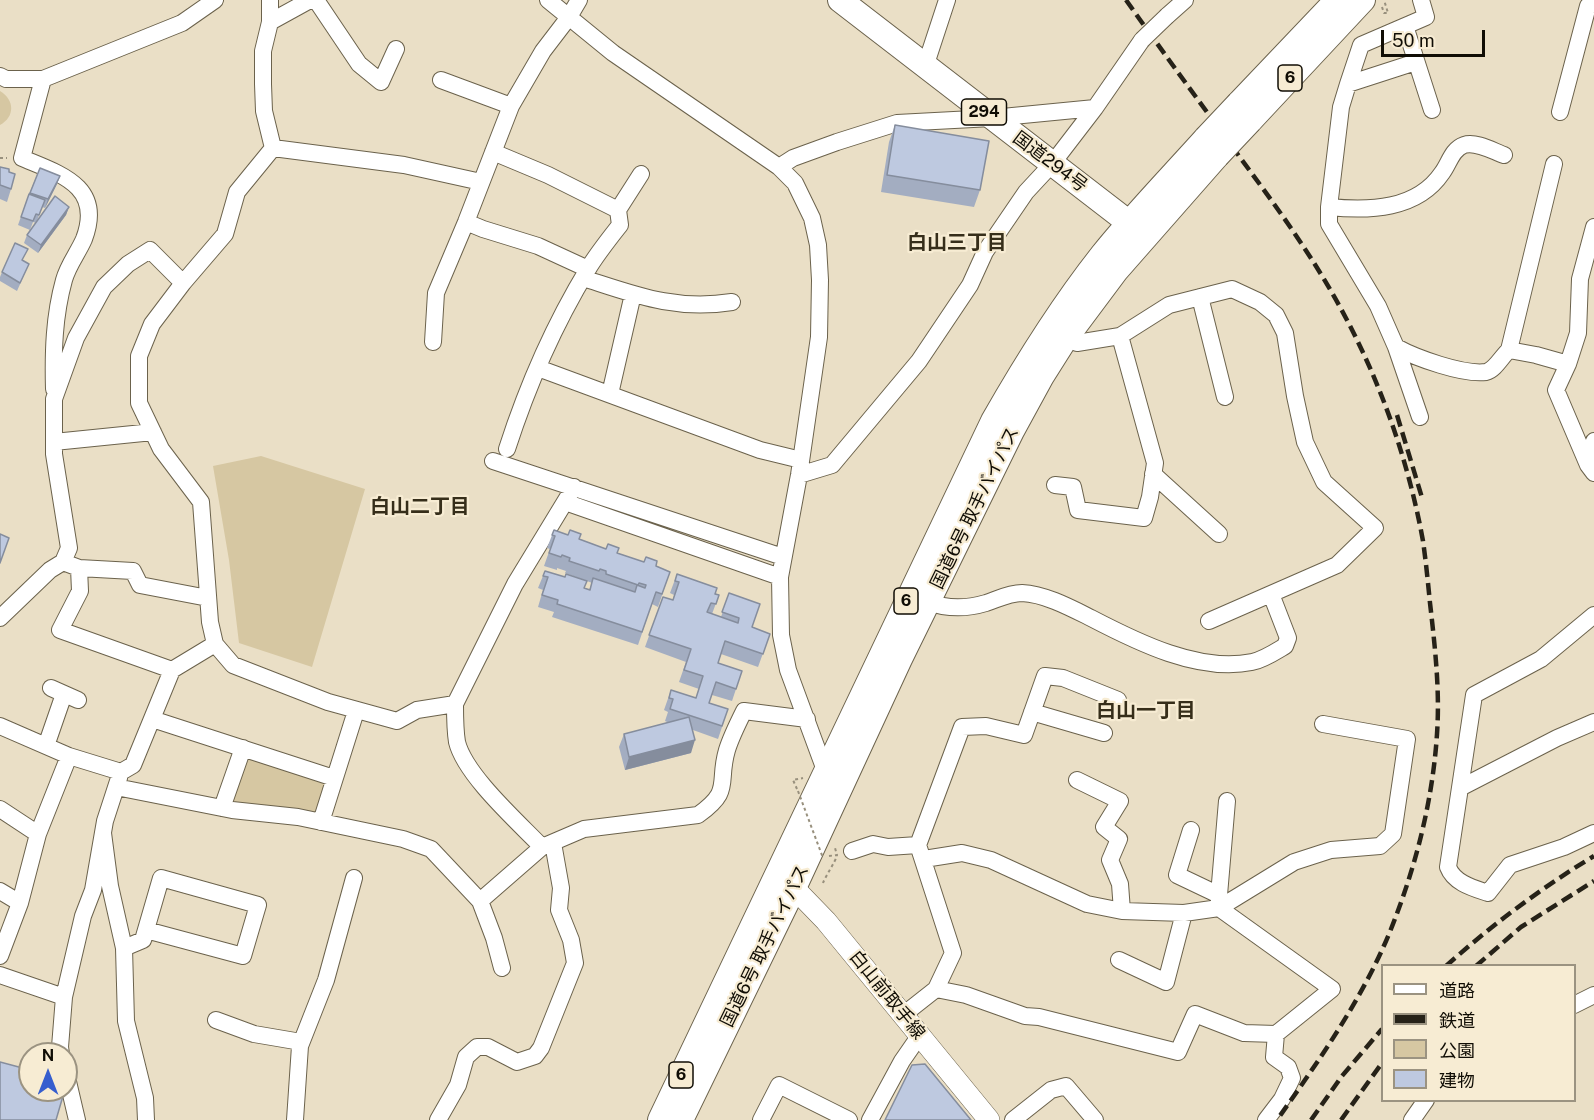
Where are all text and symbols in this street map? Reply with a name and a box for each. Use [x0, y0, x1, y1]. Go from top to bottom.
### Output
scale bar [1384, 18, 1488, 56]
text: 50 m [1392, 30, 1435, 51]
road number: 6 [1278, 65, 1302, 91]
road number: 294 [962, 99, 1006, 125]
street label: 国道294号 [1009, 127, 1091, 197]
district label: 白山三丁目 [907, 231, 1007, 255]
street label: 国道6号 取手バイパス [926, 423, 1024, 593]
district label: 白山二丁目 [370, 495, 470, 519]
road number: 6 [894, 588, 918, 614]
district label: 白山一丁目 [1096, 699, 1196, 723]
street label: 国道6号 取手バイパス [716, 861, 814, 1031]
street label: 白山前取手線 [845, 946, 929, 1044]
legend [1381, 964, 1576, 1102]
text: 道路 [1439, 980, 1475, 1001]
text: 鉄道 [1439, 1010, 1475, 1031]
text: 公園 [1439, 1040, 1475, 1061]
north arrow [18, 1042, 78, 1102]
text: N [42, 1046, 54, 1065]
road number: 6 [669, 1062, 693, 1088]
text: 建物 [1439, 1070, 1475, 1091]

